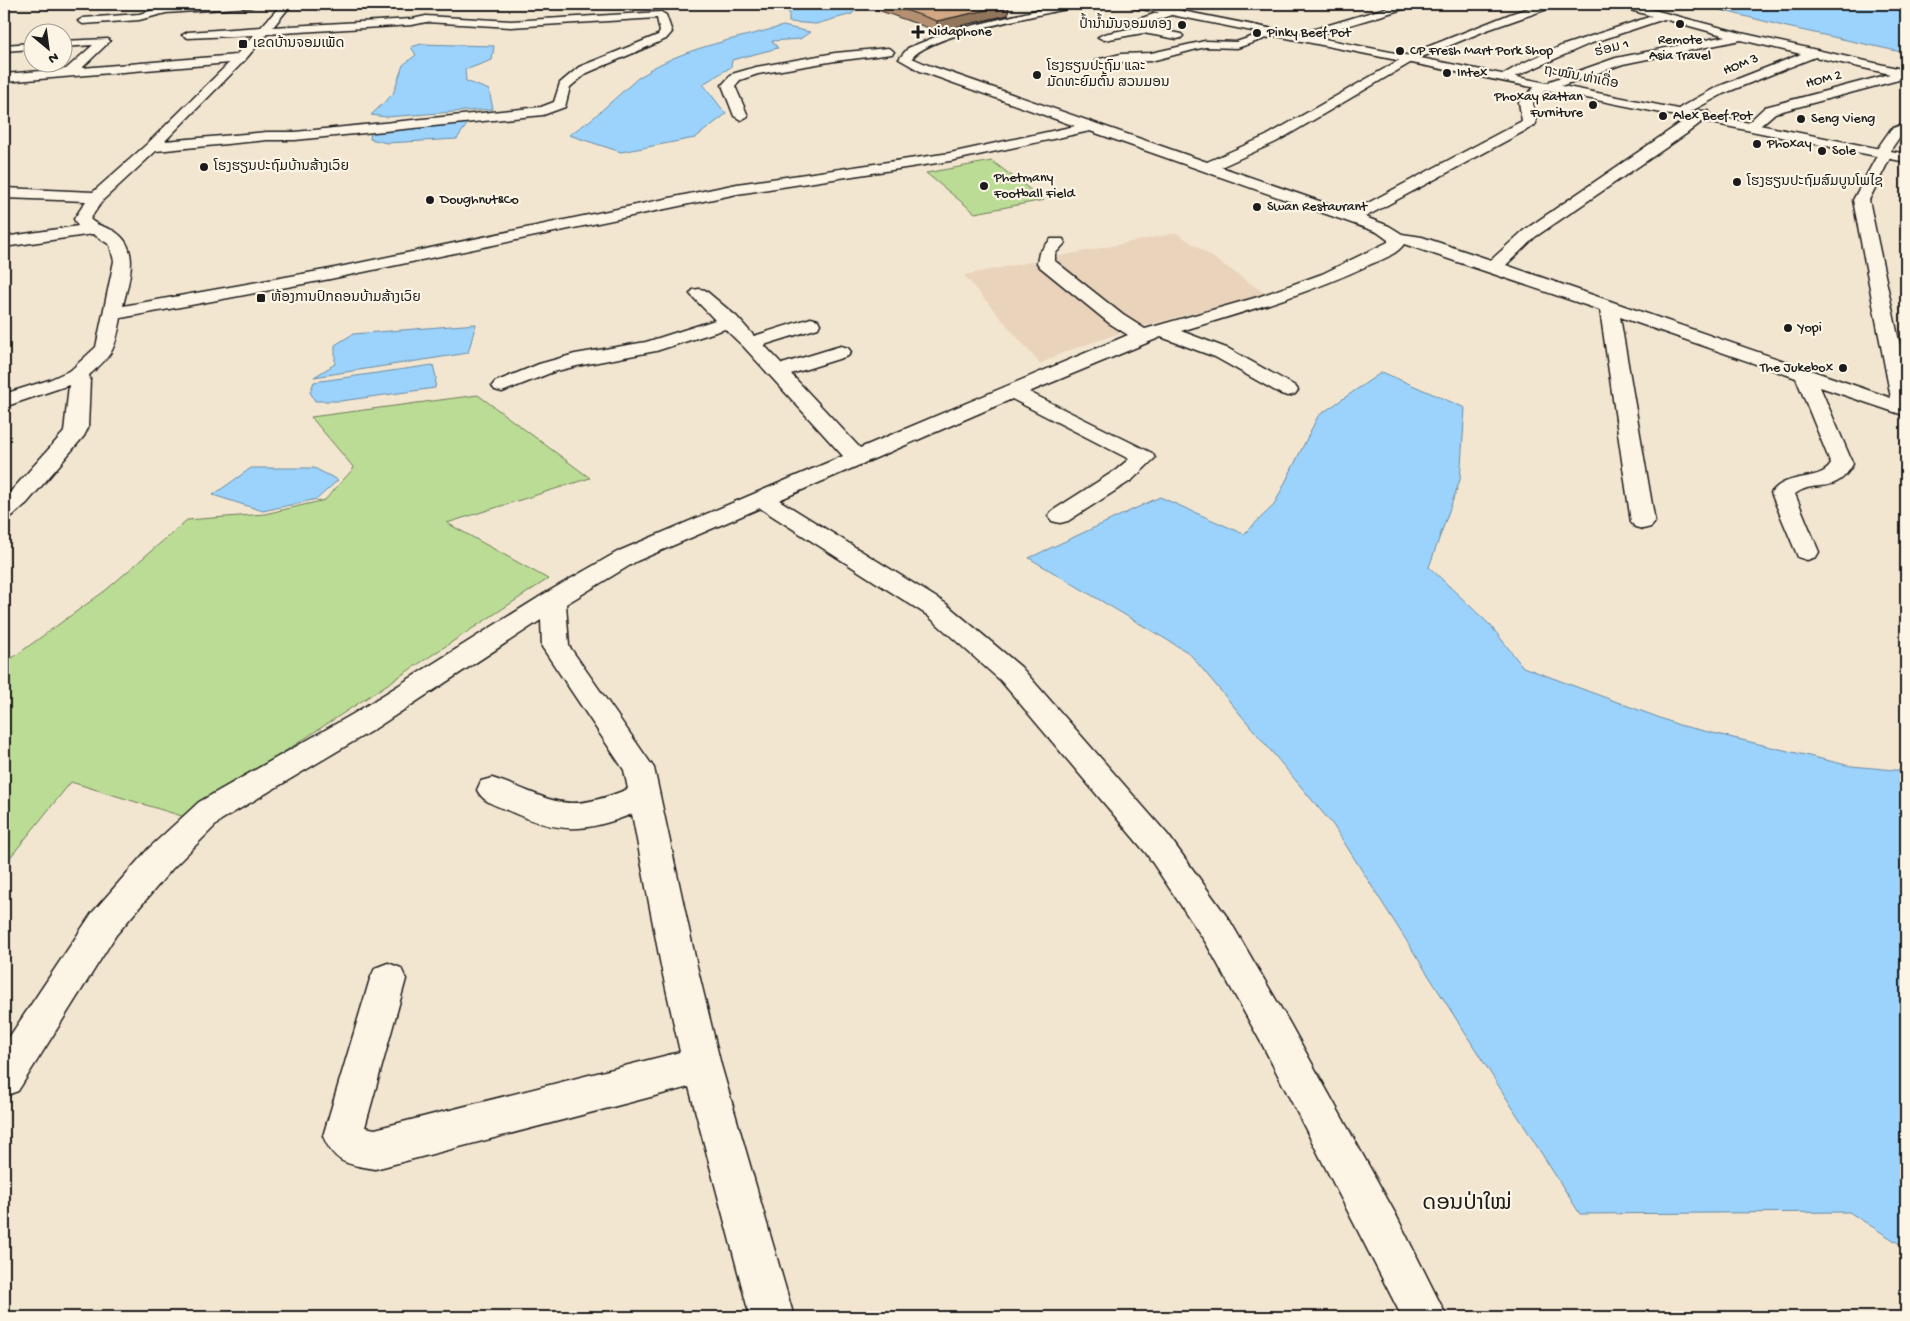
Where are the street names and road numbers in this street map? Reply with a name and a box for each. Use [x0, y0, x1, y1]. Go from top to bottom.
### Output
street label: ຮ່ອມ 1 [1593, 35, 1631, 62]
street label: HOM 3 [1721, 50, 1761, 80]
street label: ຖະໝົນ ທ່າເດື່ອ [1542, 58, 1621, 94]
street label: HOM 2 [1804, 67, 1844, 93]

